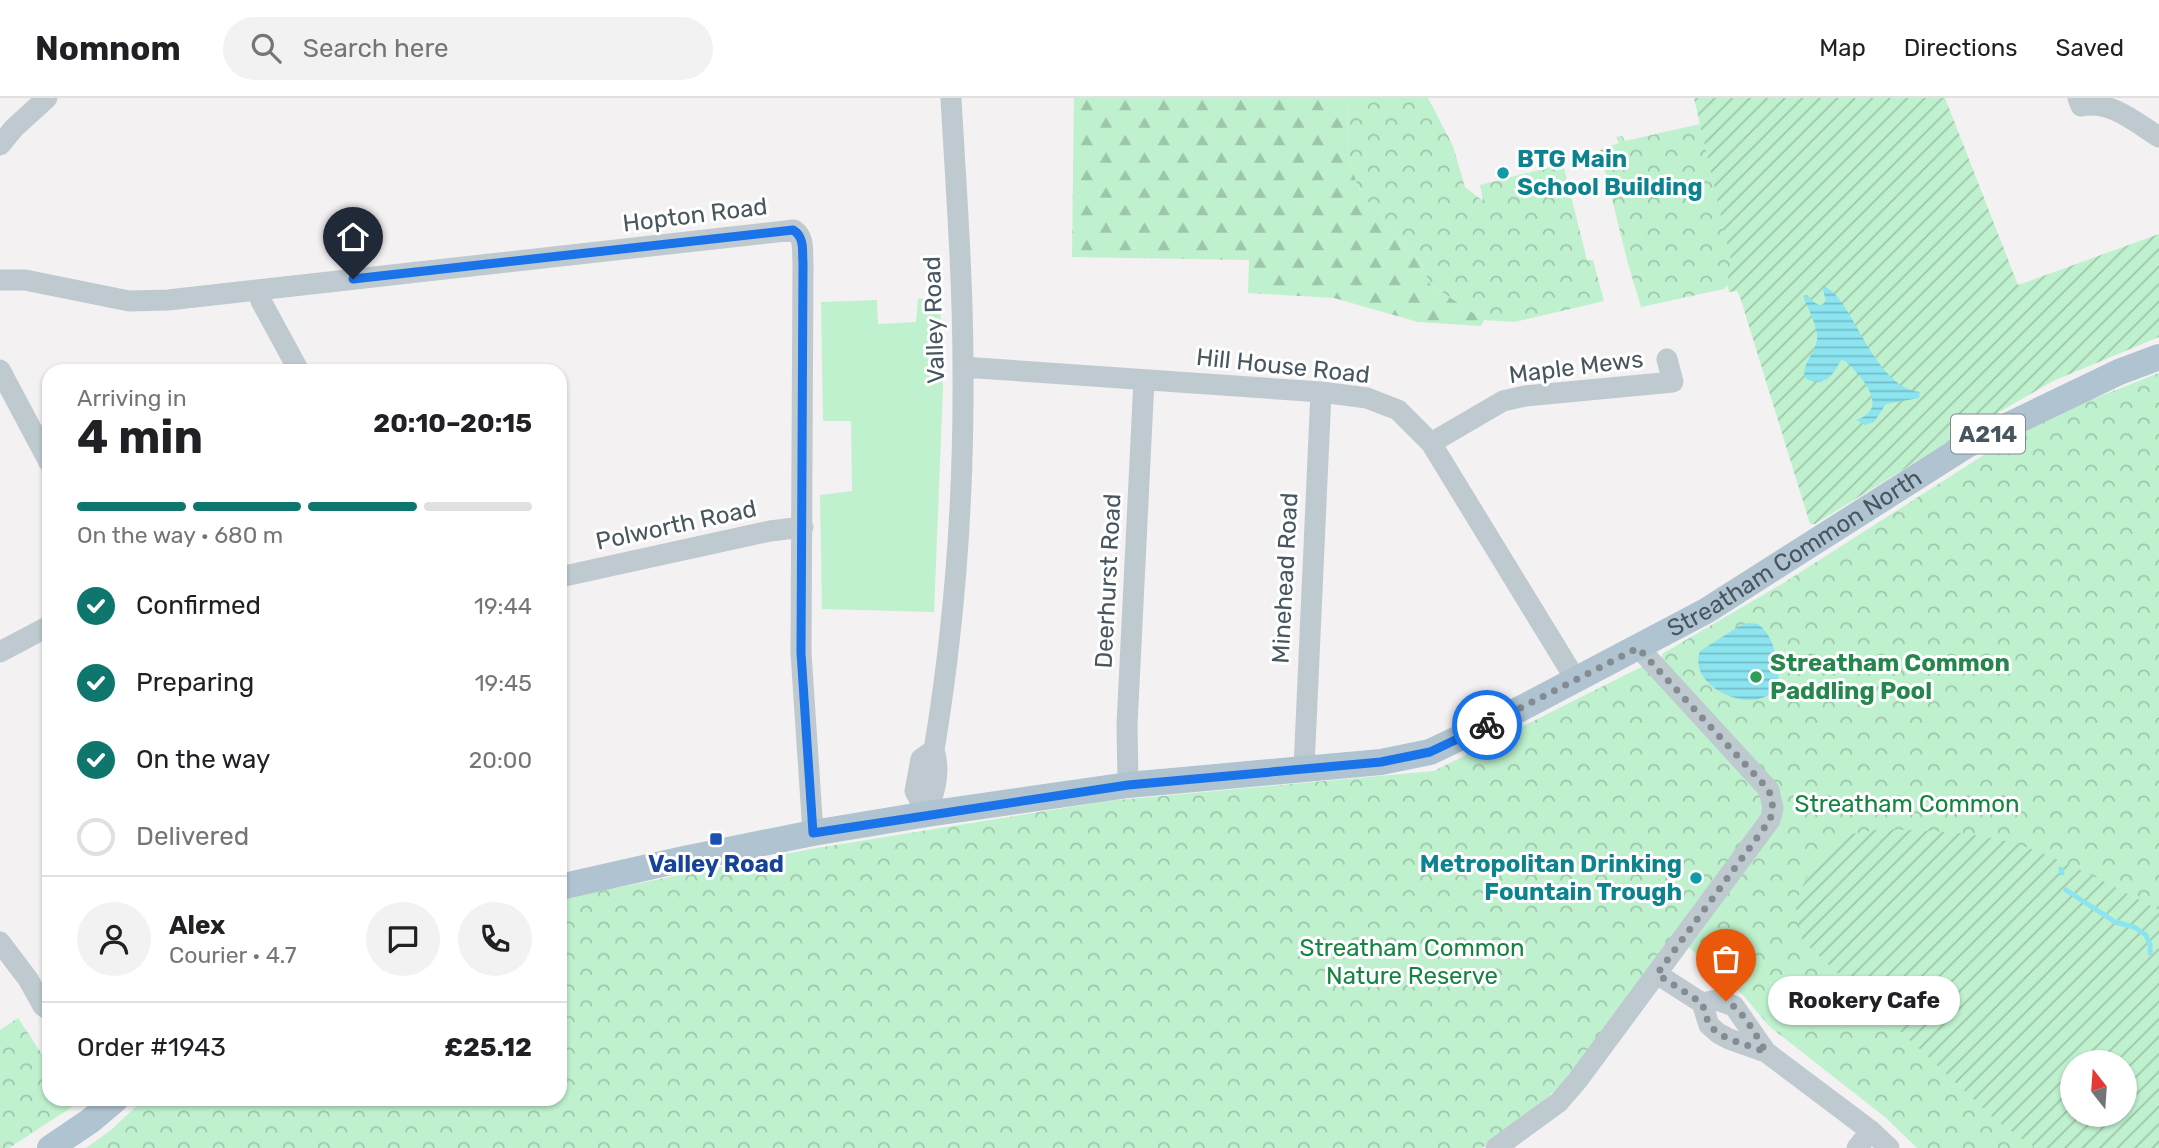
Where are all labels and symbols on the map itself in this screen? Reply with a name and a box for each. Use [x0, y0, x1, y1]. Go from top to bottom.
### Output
place label: BTG Main School Building [1517, 145, 1703, 201]
marker: BTG Main School Building [1495, 165, 1511, 181]
street label: Hopton Road [621, 192, 769, 238]
pin [323, 207, 383, 279]
street label: Valley Road [918, 256, 950, 384]
street label: Hill House Road [1195, 343, 1371, 389]
street label: Maple Mews [1507, 345, 1645, 389]
road number: A214 [1951, 414, 2025, 454]
street label: Streatham Common North [1663, 463, 1927, 643]
street label: Minehead Road [1267, 492, 1303, 664]
street label: Deerhurst Road [1089, 493, 1127, 669]
street label: Polworth Road [593, 494, 759, 556]
place label: Streatham Common Paddling Pool [1770, 649, 2010, 705]
marker: Streatham Common Paddling Pool [1748, 669, 1764, 685]
courier [1452, 690, 1522, 760]
park label: Streatham Common [1795, 790, 2020, 818]
marker: Valley Road [708, 831, 724, 847]
place label: Valley Road [648, 850, 784, 878]
place label: Metropolitan Drinking Fountain Trough [1420, 850, 1682, 906]
marker: Metropolitan Drinking Fountain Trough [1688, 870, 1704, 886]
pin [1696, 929, 1756, 1001]
park label: Streatham Common Nature Reserve [1300, 934, 1525, 990]
callout: Rookery Cafe [1768, 976, 1960, 1026]
north arrow [2060, 1050, 2137, 1127]

